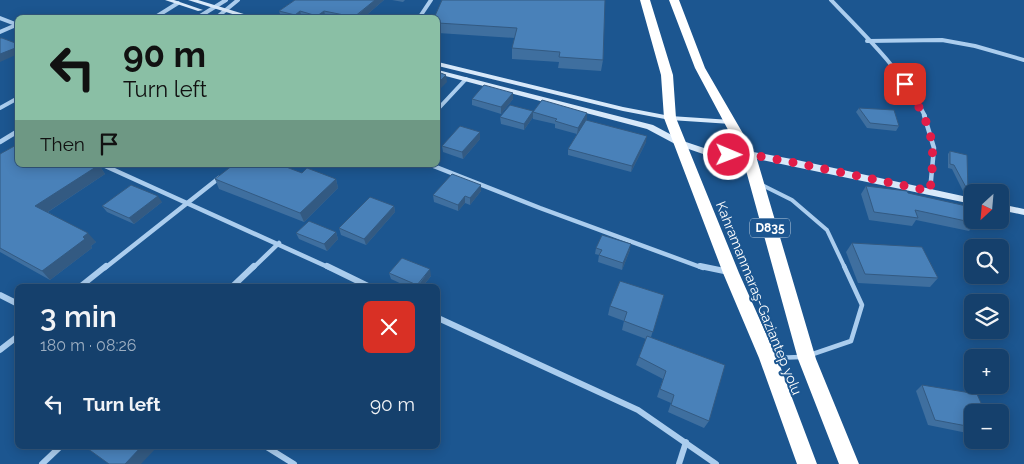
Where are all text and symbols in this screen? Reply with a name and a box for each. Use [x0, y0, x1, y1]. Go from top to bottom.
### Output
text: 90 m [123, 34, 206, 75]
icon: left [40, 35, 105, 100]
pin [884, 63, 926, 105]
icon: arrive [891, 70, 919, 98]
text: Turn left [123, 76, 207, 102]
position arrow [702, 128, 754, 180]
icon: arrive [95, 130, 123, 158]
text: Then [40, 133, 85, 155]
north arrow [964, 184, 1009, 229]
map controls [964, 184, 1009, 449]
street label: Kahramanmaraş-Gaziantep yolu [713, 199, 805, 397]
road number: D835 [750, 218, 790, 238]
button: search [964, 239, 1009, 284]
button: layers [964, 294, 1009, 339]
text: 3 min [40, 299, 117, 334]
button: close [363, 301, 415, 353]
text: 180 m · 08:26 [40, 336, 136, 355]
button: + [964, 349, 1009, 394]
icon: left [40, 390, 68, 418]
text: Turn left [83, 393, 160, 415]
text: 90 m [370, 393, 415, 415]
button: − [964, 404, 1009, 449]

